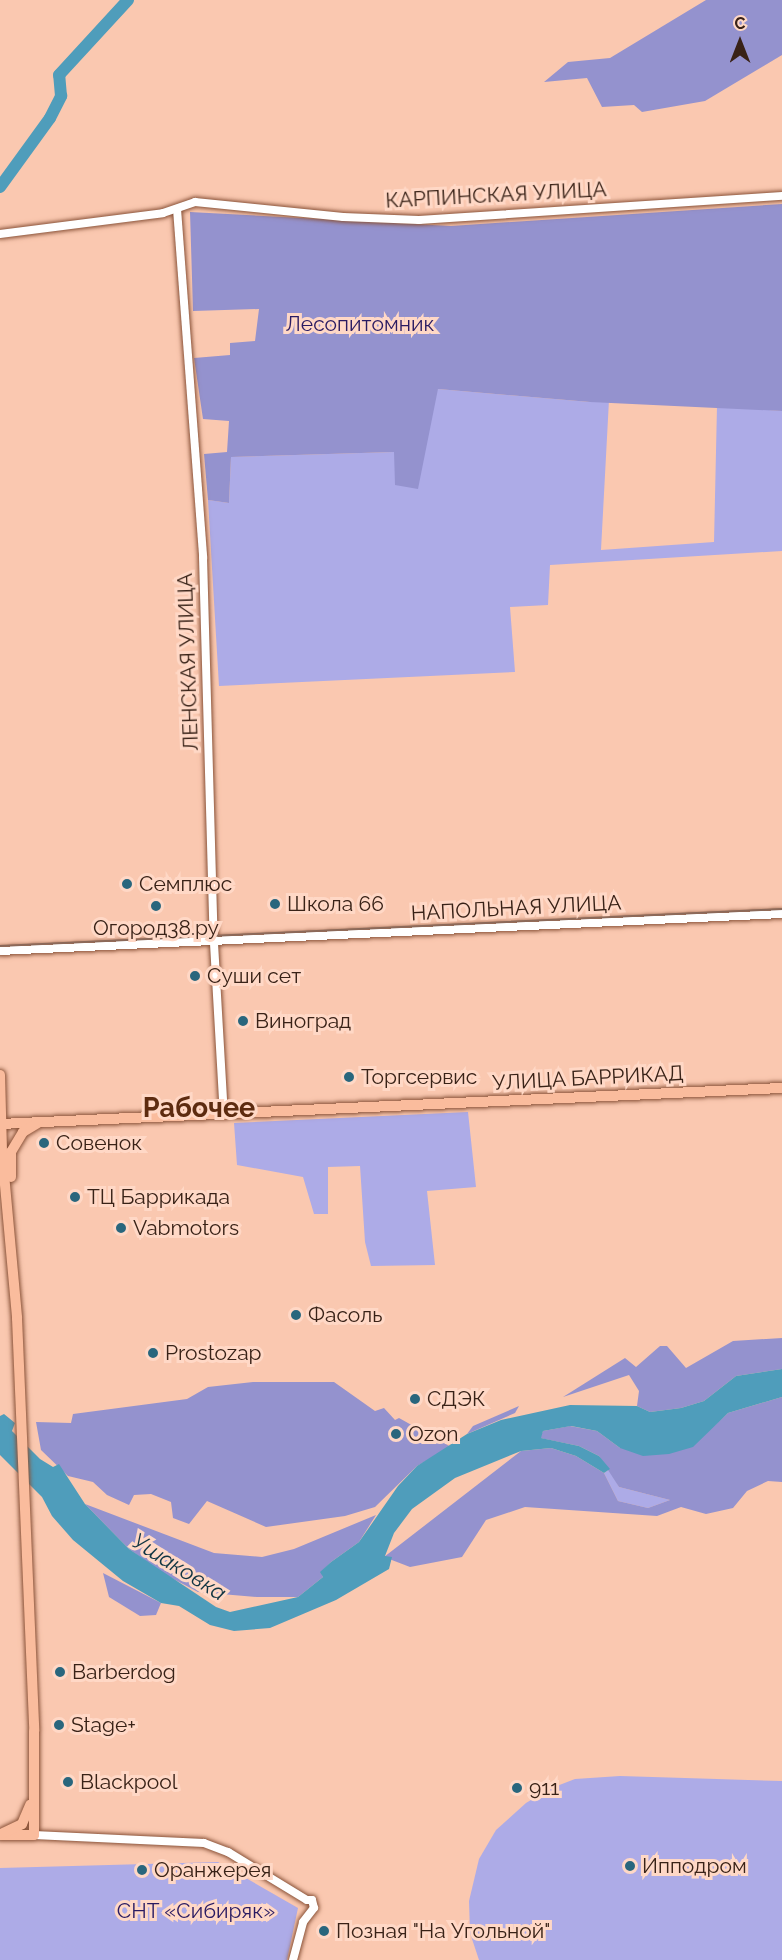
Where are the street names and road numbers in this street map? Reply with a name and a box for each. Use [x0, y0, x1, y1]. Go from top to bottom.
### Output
street label: КАРПИНСКАЯ УЛИЦА [385, 177, 607, 213]
street label: ЛЕНСКАЯ УЛИЦА [172, 573, 204, 751]
street label: НАПОЛЬНАЯ УЛИЦА [410, 890, 622, 926]
street label: УЛИЦА БАРРИКАД [491, 1060, 685, 1096]

